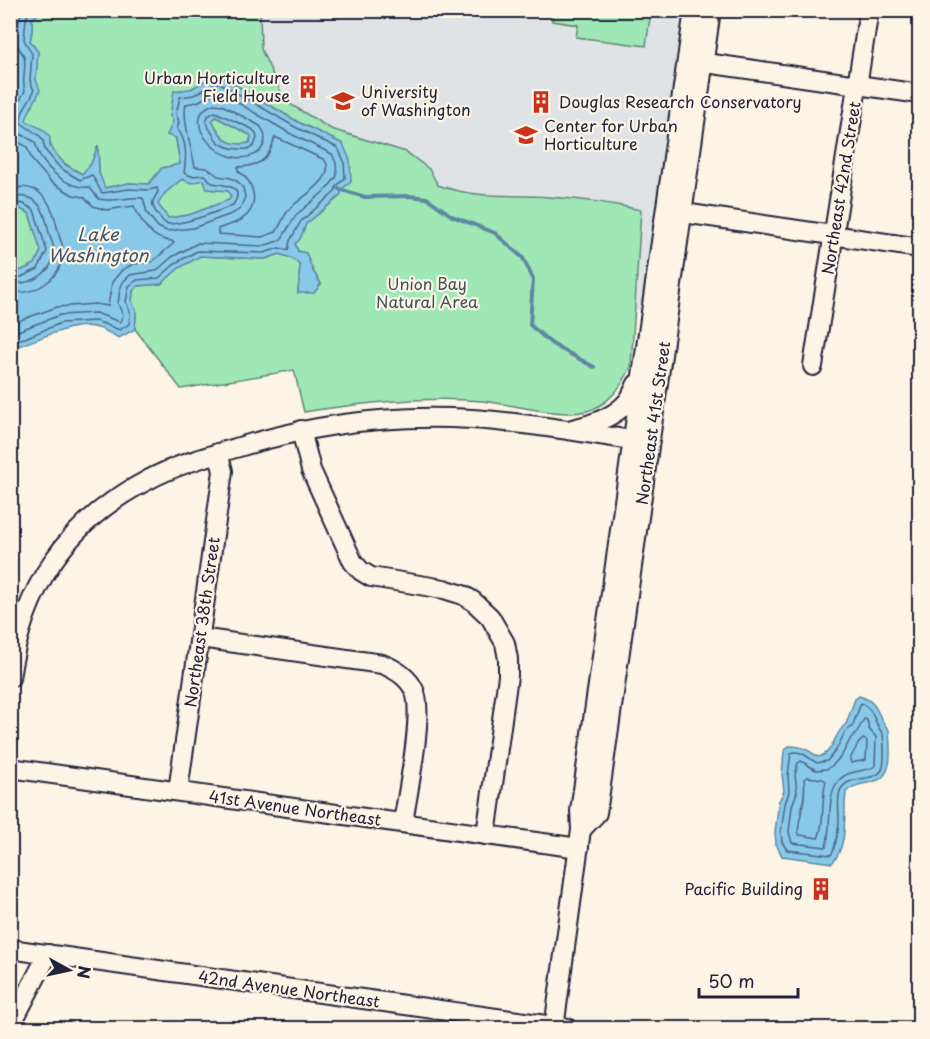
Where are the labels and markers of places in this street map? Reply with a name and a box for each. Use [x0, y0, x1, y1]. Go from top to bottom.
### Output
place label: Urban Horticulture Field House [144, 65, 290, 107]
building icon: Urban Horticulture Field House [295, 74, 321, 100]
place label: University of Washington [361, 79, 471, 121]
school or university icon: University of Washington [330, 88, 356, 114]
building icon: Douglas Research Conservatory [528, 89, 554, 115]
place label: Douglas Research Conservatory [559, 89, 801, 113]
place label: Center for Urban Horticulture [544, 113, 678, 155]
school or university icon: Center for Urban Horticulture [513, 122, 539, 148]
place label: Pacific Building [684, 876, 803, 900]
building icon: Pacific Building [808, 876, 834, 902]

